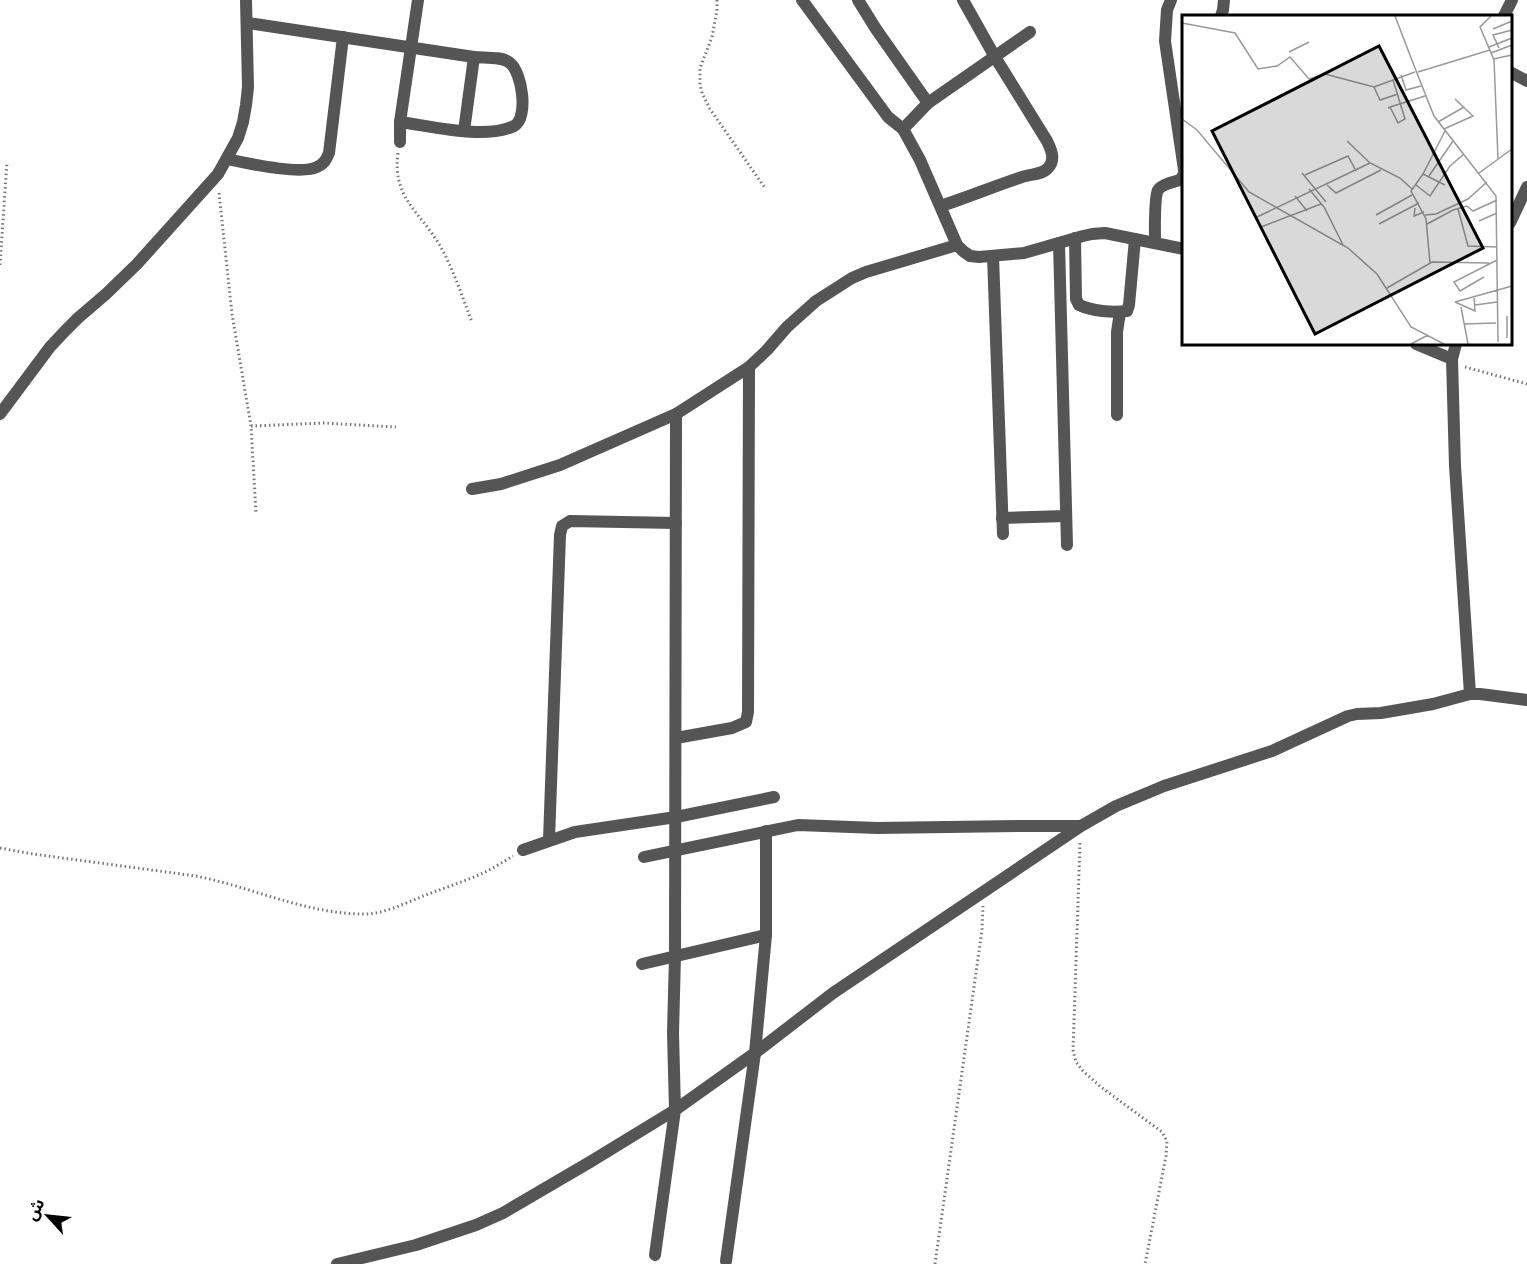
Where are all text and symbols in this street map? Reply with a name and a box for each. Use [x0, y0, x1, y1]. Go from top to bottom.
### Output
inset map [1182, 15, 1512, 345]
north arrow [18, 1186, 78, 1246]
text: ش [21, 1195, 49, 1223]

